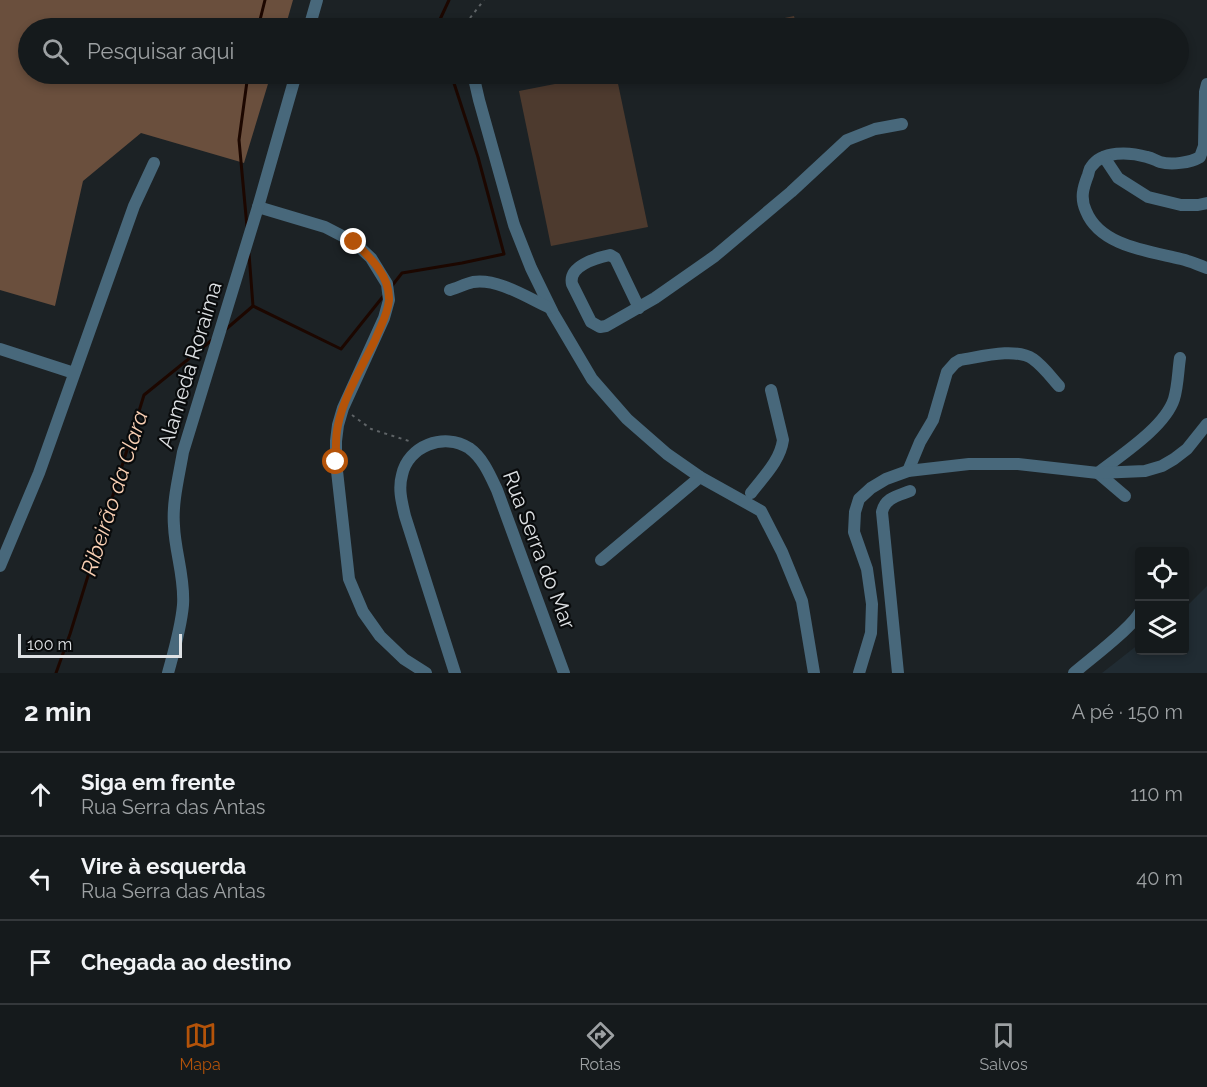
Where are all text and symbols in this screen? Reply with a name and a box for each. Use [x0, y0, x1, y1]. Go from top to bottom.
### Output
search box [18, 18, 1189, 84]
icon: search [39, 35, 72, 68]
text: Pesquisar aqui [87, 38, 234, 64]
route end [340, 228, 366, 254]
street label: Alameda Roraima [152, 279, 227, 451]
water label: Ribeirão da Clara [75, 407, 153, 579]
route start [322, 448, 348, 474]
street label: Rua Serra do Mar [498, 467, 581, 633]
map controls [1135, 547, 1189, 655]
button: locate [1135, 547, 1189, 601]
button: layers [1135, 601, 1189, 655]
scale bar [18, 631, 182, 658]
text: 100 m [27, 635, 72, 654]
text: 2 min [24, 697, 91, 727]
text: A pé · 150 m [1072, 700, 1183, 724]
text: Siga em frente [81, 769, 235, 795]
icon: ahead [24, 778, 57, 811]
text: 110 m [1130, 782, 1183, 806]
text: Rua Serra das Antas [81, 795, 266, 819]
text: Vire à esquerda [81, 853, 246, 879]
icon: left [24, 862, 57, 895]
text: 40 m [1136, 866, 1183, 890]
text: Rua Serra das Antas [81, 879, 266, 903]
icon: arrive [24, 946, 57, 979]
text: Chegada ao destino [81, 949, 291, 975]
tab: Mapa [179, 1019, 221, 1074]
tab: Rotas [579, 1019, 621, 1074]
tab: Salvos [980, 1019, 1028, 1074]

